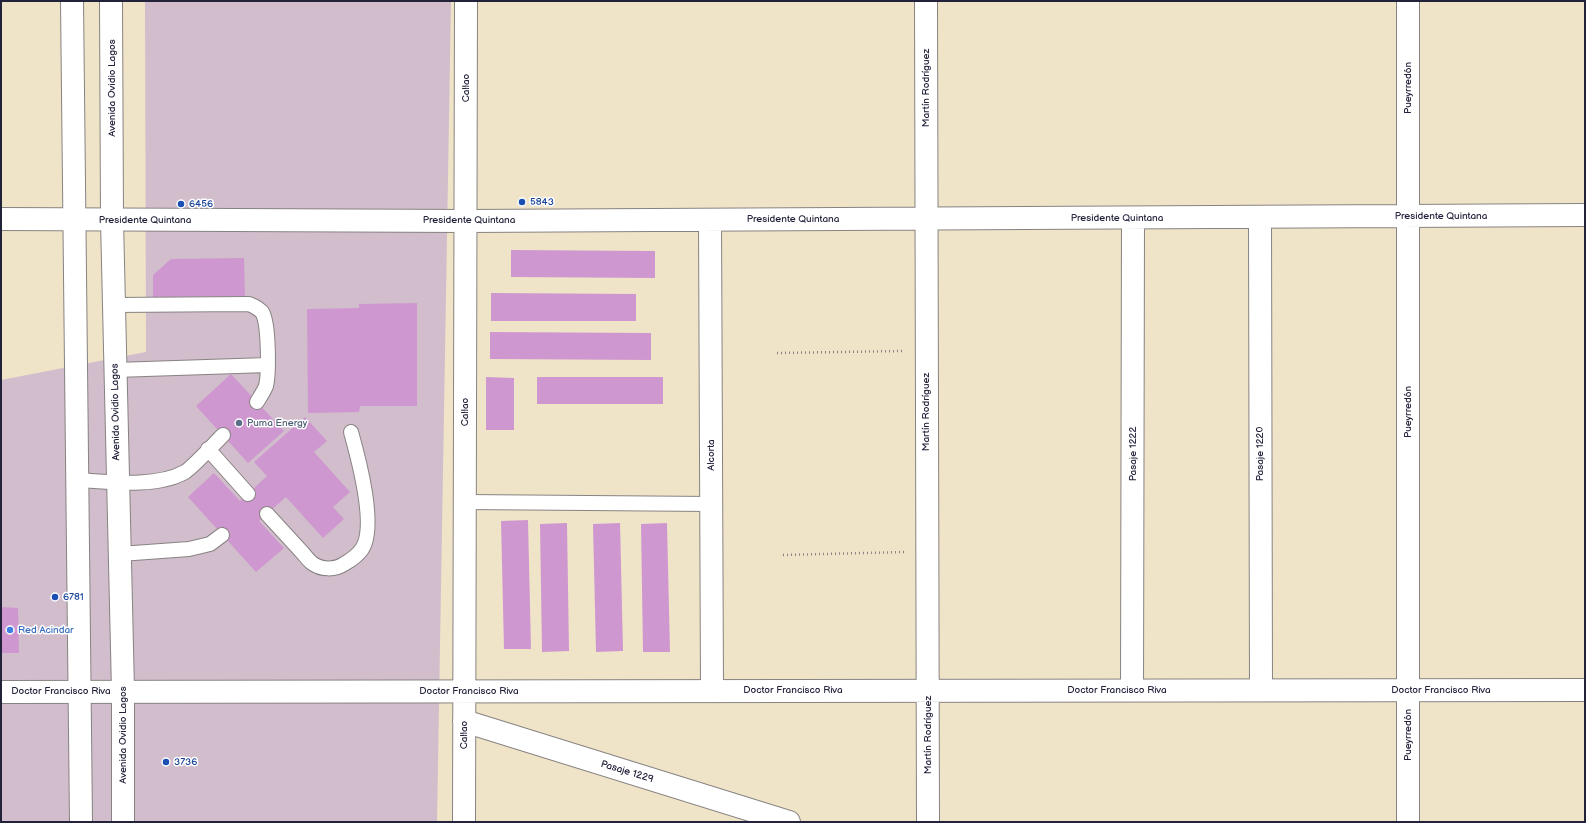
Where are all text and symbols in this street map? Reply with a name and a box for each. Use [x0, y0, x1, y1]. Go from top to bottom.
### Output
street label: Avenida Ovidio Lagos [106, 39, 118, 137]
street label: Martín Rodríguez [920, 49, 932, 127]
street label: Pueyrredón [1402, 62, 1414, 114]
street label: Callao [460, 74, 472, 102]
place label: 5843 [530, 196, 554, 208]
marker: 5843 [517, 197, 527, 207]
place label: 6456 [189, 198, 213, 210]
marker: 6456 [176, 199, 186, 209]
street label: Presidente Quintana [1395, 210, 1487, 222]
street label: Presidente Quintana [1071, 212, 1163, 224]
street label: Presidente Quintana [747, 213, 839, 225]
street label: Presidente Quintana [99, 214, 191, 226]
street label: Presidente Quintana [423, 214, 515, 226]
street label: Avenida Ovidio Lagos [109, 363, 123, 461]
street label: Martín Rodríguez [920, 373, 932, 451]
street label: Pueyrredón [1402, 386, 1414, 438]
street label: Callao [459, 398, 471, 426]
place label: Puma Energy [247, 417, 307, 429]
marker: Puma Energy [234, 418, 244, 428]
street label: Pasaje 1222 [1127, 427, 1139, 481]
street label: Pasaje 1220 [1254, 427, 1266, 481]
street label: Alcorta [705, 439, 717, 471]
place label: 6781 [63, 591, 84, 603]
marker: 6781 [50, 592, 60, 602]
place label: Red Acindar [18, 624, 74, 636]
marker: Red Acindar [5, 625, 15, 635]
street label: Doctor Francisco Riva [743, 684, 843, 696]
street label: Doctor Francisco Riva [1067, 684, 1167, 696]
street label: Doctor Francisco Riva [1391, 684, 1491, 696]
street label: Doctor Francisco Riva [11, 685, 111, 697]
street label: Doctor Francisco Riva [419, 685, 519, 697]
street label: Avenida Ovidio Lagos [117, 686, 129, 784]
street label: Martín Rodríguez [922, 696, 934, 774]
street label: Pueyrredón [1402, 709, 1414, 761]
street label: Callao [458, 721, 470, 749]
place label: 3736 [174, 756, 197, 768]
marker: 3736 [161, 757, 171, 767]
street label: Pasaje 1229 [599, 758, 655, 786]

